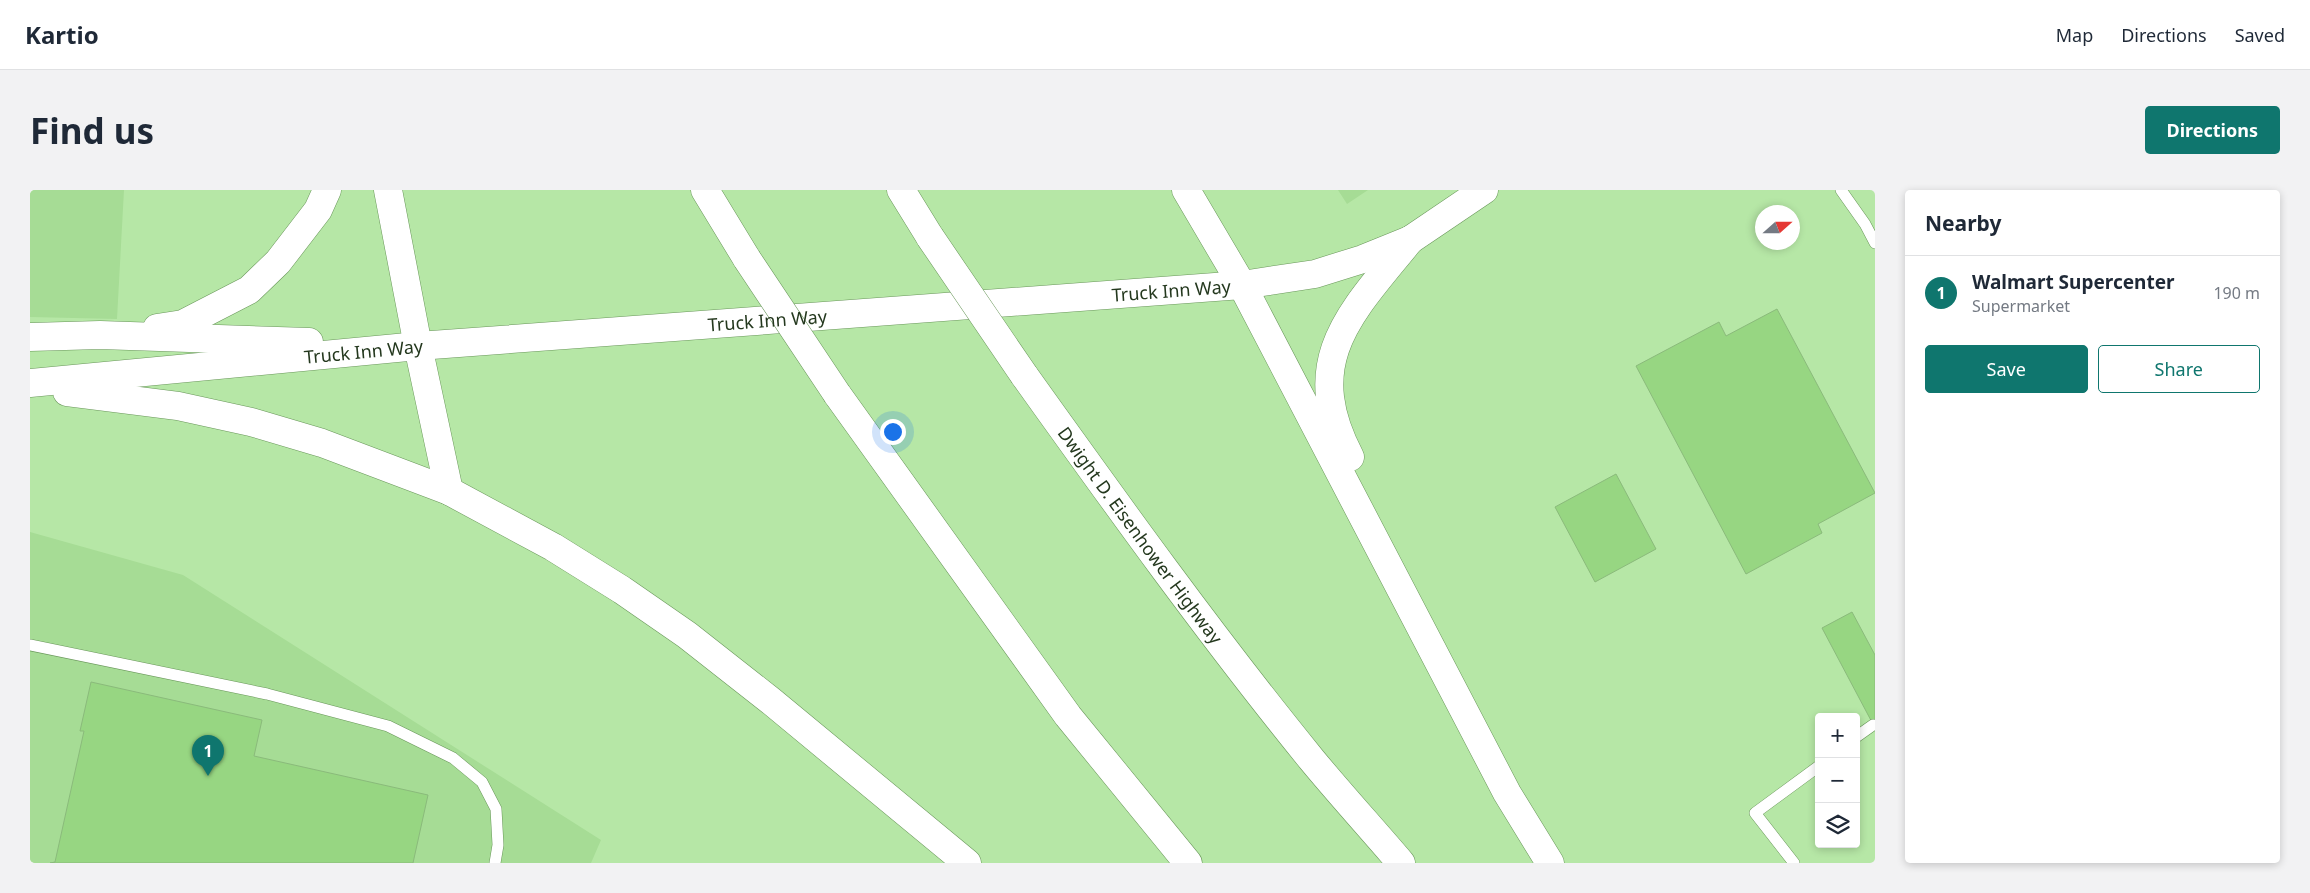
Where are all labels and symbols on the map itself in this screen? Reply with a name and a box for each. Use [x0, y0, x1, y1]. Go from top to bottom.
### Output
north arrow [1755, 205, 1800, 250]
street label: Truck Inn Way [1111, 274, 1232, 307]
street label: Truck Inn Way [707, 304, 828, 337]
street label: Truck Inn Way [303, 334, 425, 369]
your location [880, 419, 906, 445]
street label: Dwight D. Eisenhower Highway [1053, 422, 1229, 649]
pin: 1 [192, 735, 224, 776]

